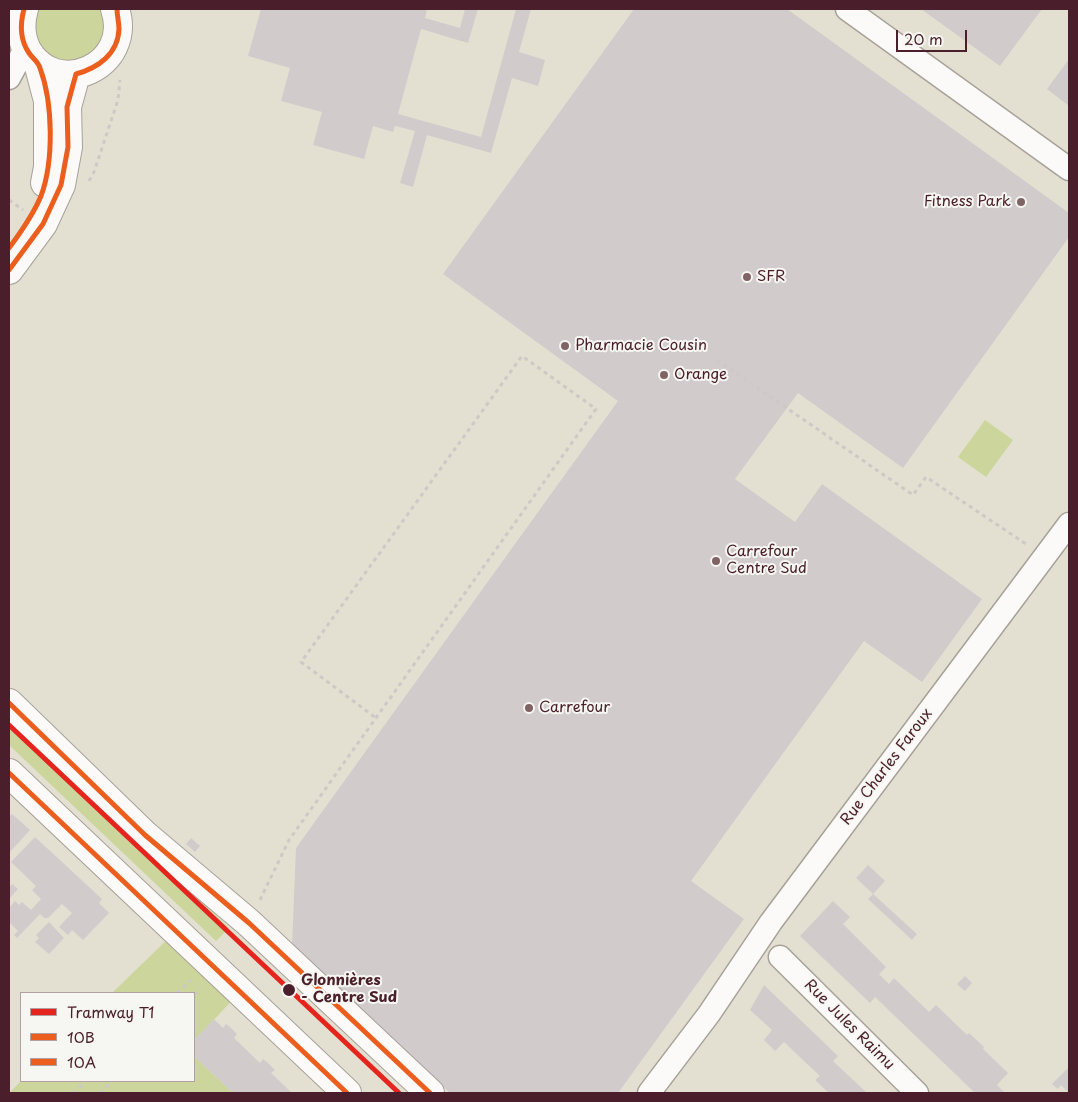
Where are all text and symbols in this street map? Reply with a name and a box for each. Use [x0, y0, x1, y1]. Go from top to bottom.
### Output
scale bar [898, 20, 969, 52]
text: 20 m [904, 27, 943, 50]
place label: Fitness Park [924, 193, 1011, 211]
marker: Fitness Park [1015, 196, 1027, 208]
place label: SFR [757, 268, 785, 286]
marker: SFR [741, 271, 753, 283]
place label: Pharmacie Cousin [575, 337, 707, 355]
marker: Pharmacie Cousin [559, 340, 571, 352]
place label: Orange [674, 366, 727, 384]
marker: Orange [658, 369, 670, 381]
place label: Carrefour Centre Sud [726, 543, 807, 578]
marker: Carrefour Centre Sud [710, 555, 722, 567]
place label: Carrefour [539, 699, 610, 717]
marker: Carrefour [523, 702, 535, 714]
street label: Rue Charles Faroux [837, 705, 937, 829]
place label: Glonnières - Centre Sud [301, 972, 397, 1007]
street label: Rue Jules Raimu [800, 976, 898, 1074]
marker: Glonnières - Centre Sud [281, 982, 297, 998]
legend [20, 992, 195, 1082]
text: Tramway T1 [67, 1000, 154, 1023]
text: 10B [67, 1025, 95, 1048]
text: 10A [67, 1050, 96, 1073]

